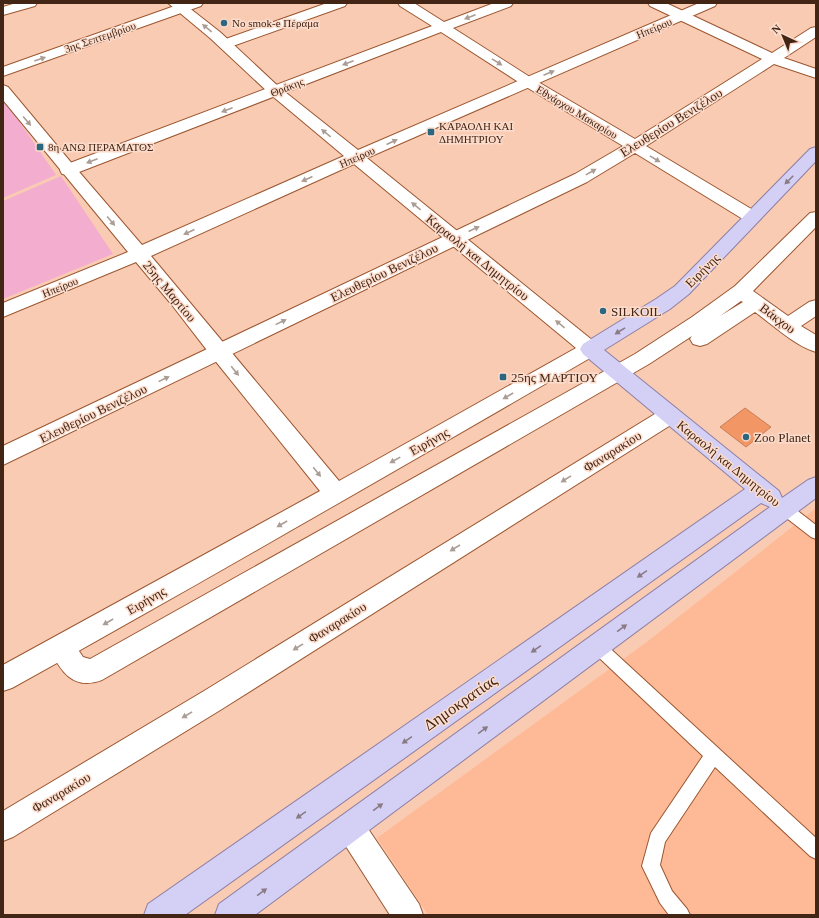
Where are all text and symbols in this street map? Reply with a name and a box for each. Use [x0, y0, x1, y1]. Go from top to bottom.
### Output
one-way arrow [463, 14, 475, 20]
street label: Ηπείρου [634, 15, 674, 41]
north arrow [763, 16, 803, 56]
place label: No smok-e Πέραμα [232, 17, 319, 29]
marker: No smok-e Πέραμα [219, 18, 229, 28]
street label: 3ης Σεπτεμβρίου [63, 19, 138, 55]
text: N [769, 22, 783, 36]
one-way arrow [202, 24, 213, 33]
one-way arrow [34, 55, 46, 61]
one-way arrow [491, 59, 503, 66]
one-way arrow [342, 61, 354, 67]
one-way arrow [544, 70, 555, 76]
street label: Θράκης [269, 75, 306, 99]
street label: Εθνάρχου Μακαρίου [534, 83, 620, 141]
street label: Ελευθερίου Βενιζέλου [617, 85, 725, 160]
one-way arrow [221, 107, 233, 113]
one-way arrow [23, 115, 32, 126]
place label: ΚΑΡΑΟΛΗ ΚΑΙ ΔΗΜΗΤΡΙΟΥ [439, 120, 513, 145]
marker: ΚΑΡΑΟΛΗ ΚΑΙ ΔΗΜΗΤΡΙΟΥ [426, 127, 436, 137]
one-way arrow [320, 128, 331, 137]
one-way arrow [386, 138, 398, 144]
place label: 8η ΑΝΩ ΠΕΡΑΜΑΤΟΣ [48, 141, 153, 153]
marker: 8η ΑΝΩ ΠΕΡΑΜΑΤΟΣ [35, 142, 45, 152]
street label: Ηπείρου [337, 144, 377, 170]
one-way arrow [649, 156, 661, 163]
one-way arrow [86, 158, 98, 164]
one-way arrow [585, 169, 597, 175]
one-way arrow [784, 175, 793, 185]
one-way arrow [302, 176, 313, 182]
one-way arrow [411, 202, 421, 211]
street label: Καραολή και Δημητρίου [423, 211, 532, 304]
one-way arrow [106, 215, 115, 226]
one-way arrow [468, 225, 480, 231]
one-way arrow [183, 229, 194, 235]
street label: Ελευθερίου Βενιζέλου [328, 240, 440, 305]
street label: Ειρήνης [682, 249, 723, 291]
street label: 25ης Μαρτίου [140, 258, 199, 325]
street label: Ηπείρου [40, 274, 80, 300]
street label: Βάκχου [757, 300, 798, 337]
place label: SILKOIL [611, 304, 662, 319]
marker: SILKOIL [598, 306, 608, 316]
one-way arrow [276, 319, 287, 325]
one-way arrow [555, 320, 566, 328]
one-way arrow [614, 328, 626, 335]
one-way arrow [230, 366, 239, 377]
place label: 25ης ΜΑΡΤΙΟΥ [511, 370, 598, 385]
marker: 25ης ΜΑΡΤΙΟΥ [498, 372, 508, 382]
one-way arrow [159, 376, 170, 382]
street label: Ελευθερίου Βενιζέλου [37, 381, 149, 446]
one-way arrow [503, 393, 514, 400]
street label: Καραολή και Δημητρίου [674, 417, 783, 510]
street label: Ειρήνης [407, 424, 452, 458]
street label: Φαναρακίου [581, 428, 644, 475]
place label: Zoo Planet [754, 430, 811, 445]
marker: Zoo Planet [741, 432, 751, 442]
one-way arrow [389, 457, 401, 463]
one-way arrow [313, 466, 322, 477]
one-way arrow [560, 476, 572, 483]
one-way arrow [276, 520, 288, 527]
one-way arrow [449, 544, 461, 551]
one-way arrow [637, 570, 647, 578]
street label: Ειρήνης [124, 583, 169, 618]
street label: Φαναρακίου [306, 599, 369, 646]
one-way arrow [102, 619, 114, 626]
one-way arrow [616, 624, 627, 632]
one-way arrow [292, 643, 304, 650]
one-way arrow [531, 645, 541, 653]
street label: Δημοκρατίας [421, 671, 501, 735]
one-way arrow [181, 712, 193, 719]
one-way arrow [478, 726, 488, 734]
one-way arrow [402, 736, 412, 744]
street label: Φαναρακίου [29, 769, 93, 816]
one-way arrow [373, 803, 383, 811]
one-way arrow [295, 811, 306, 819]
one-way arrow [257, 888, 267, 896]

